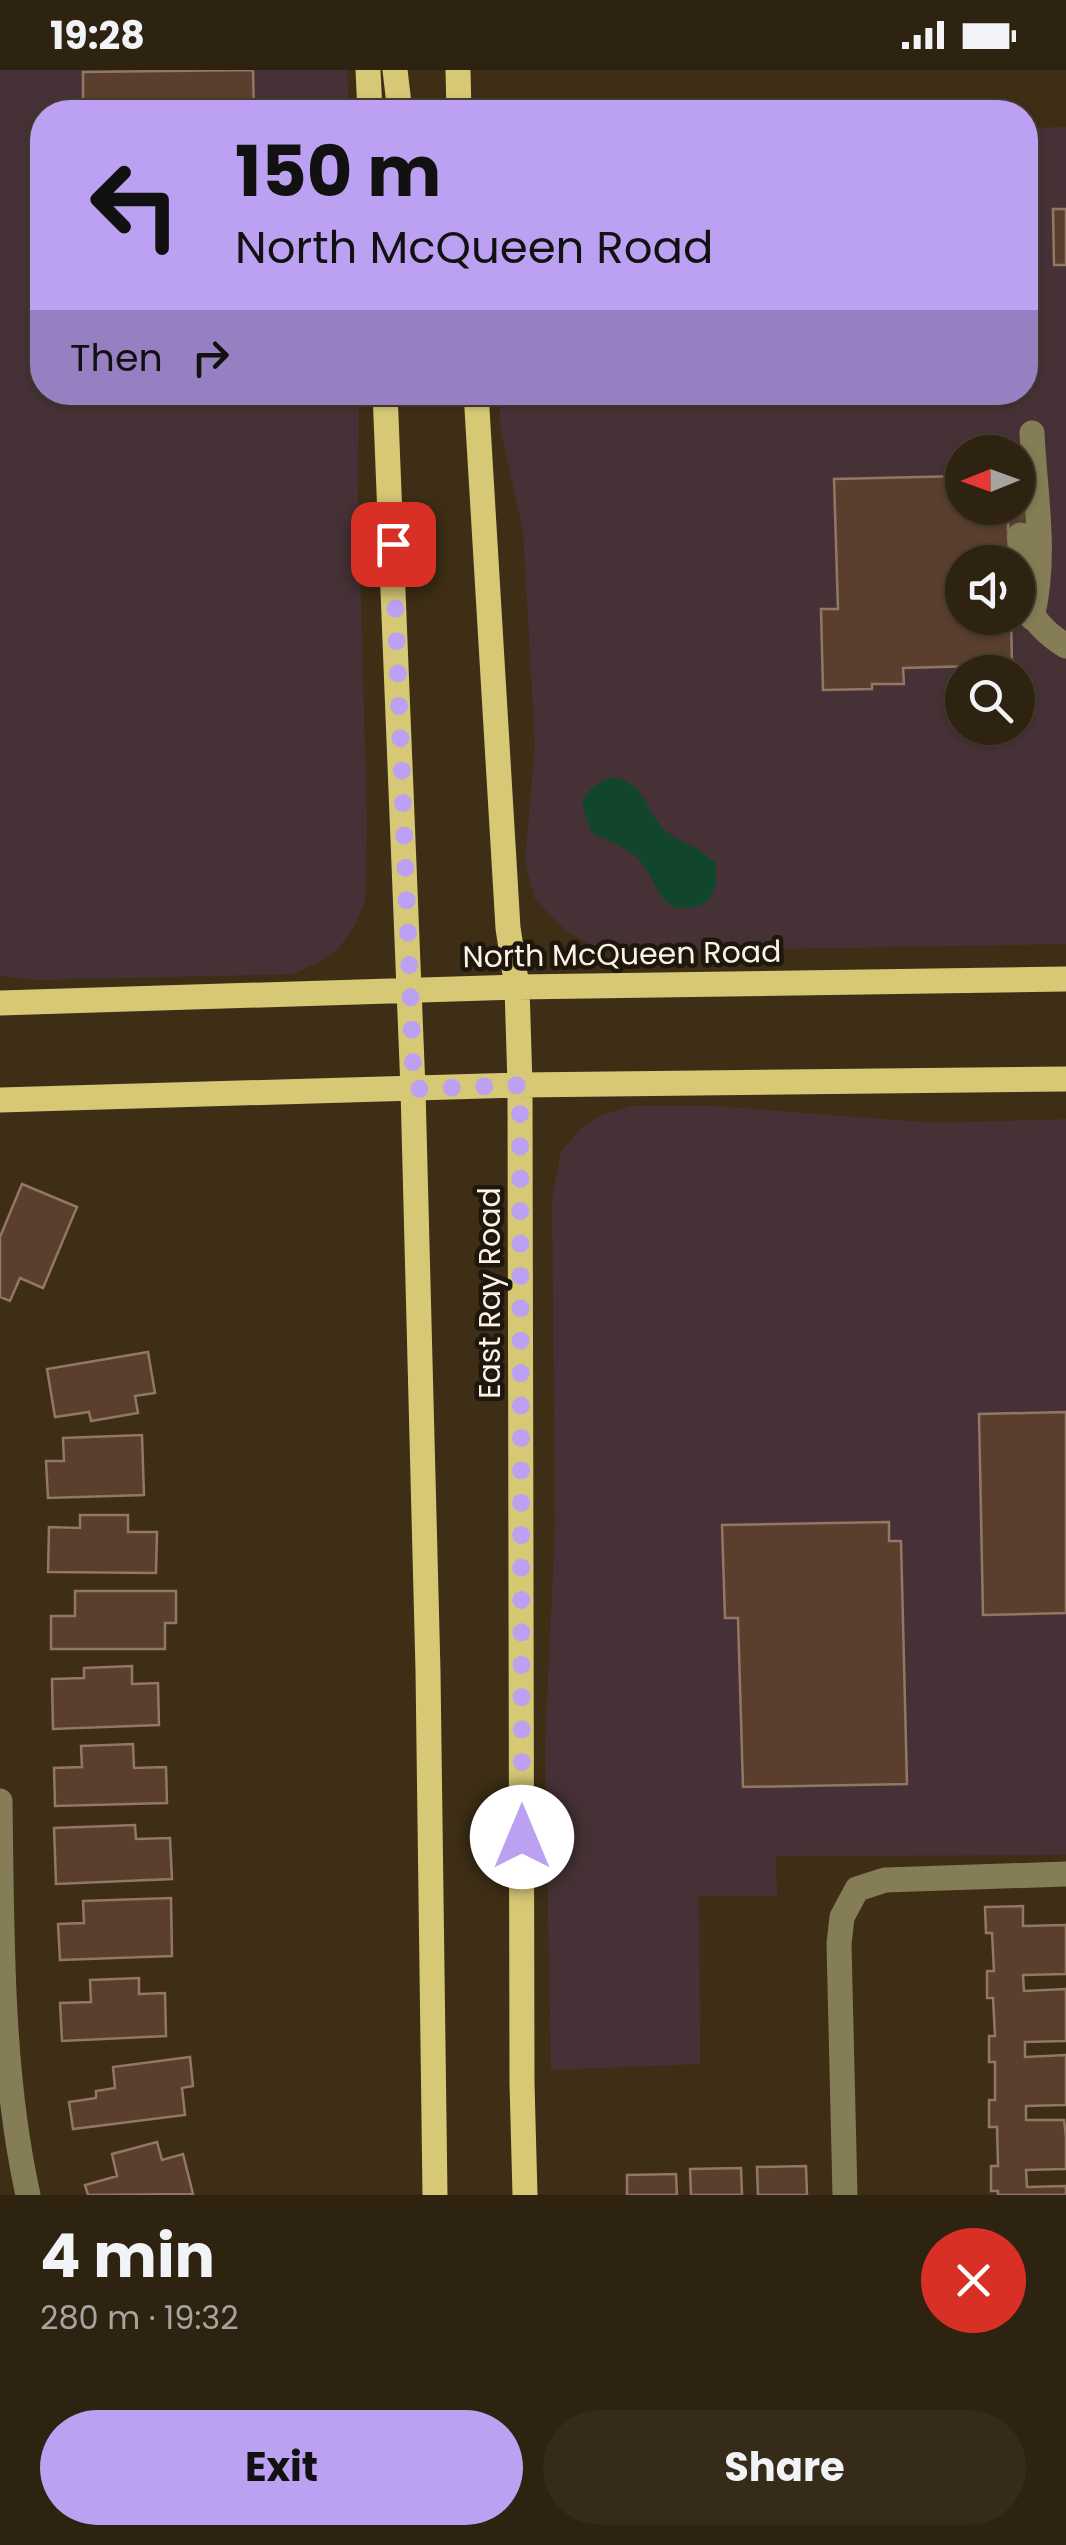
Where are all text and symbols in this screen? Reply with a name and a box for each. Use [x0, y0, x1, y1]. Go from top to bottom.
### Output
text: 19:28 [50, 9, 145, 62]
text: 150 m [235, 122, 441, 221]
icon: left [70, 140, 200, 270]
text: North McQueen Road [235, 216, 713, 279]
icon: right [183, 330, 238, 385]
text: Then [70, 331, 163, 384]
north arrow [945, 435, 1035, 525]
map controls [945, 435, 1035, 745]
pin [351, 502, 436, 587]
icon: arrive [366, 517, 421, 572]
button: sound [945, 545, 1035, 635]
button: search [945, 655, 1035, 745]
street label: North McQueen Road [462, 930, 782, 978]
street label: East Ray Road [468, 1187, 511, 1399]
position arrow [470, 1785, 574, 1889]
text: 4 min [40, 2214, 215, 2298]
button: close [921, 2228, 1026, 2333]
text: 280 m · 19:32 [40, 2295, 239, 2340]
button: Exit [40, 2410, 523, 2525]
button: Share [543, 2410, 1026, 2525]

